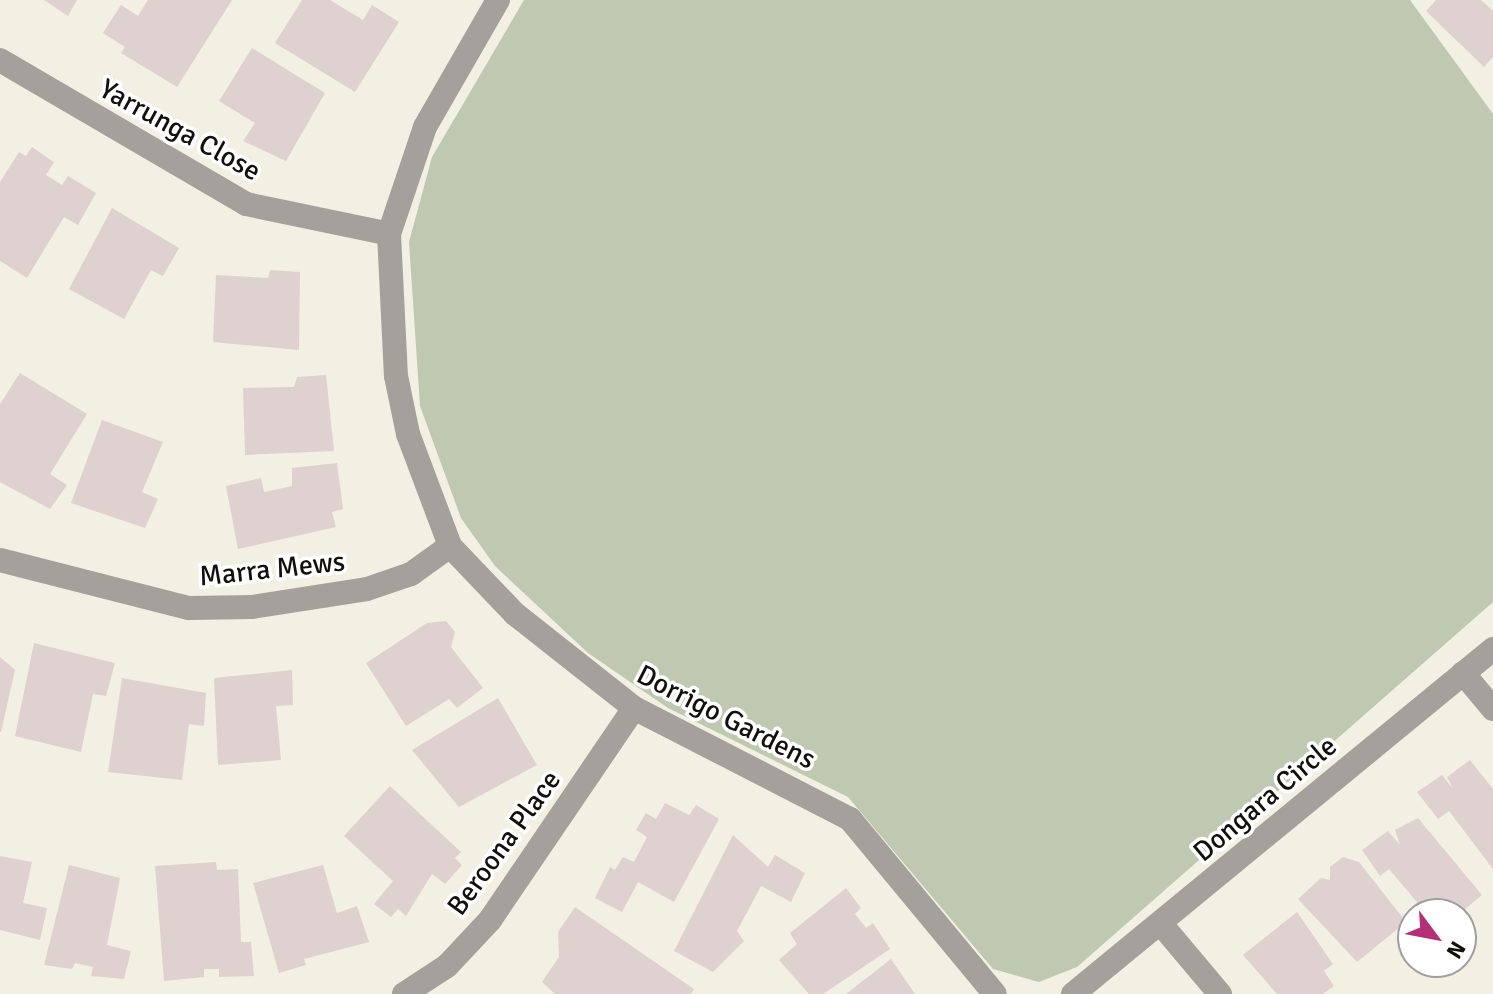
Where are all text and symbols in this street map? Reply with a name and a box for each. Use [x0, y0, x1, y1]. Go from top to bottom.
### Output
street label: Yarrunga Close [94, 72, 266, 188]
street label: Marra Mews [197, 545, 347, 593]
street label: Dorrigo Gardens [631, 658, 821, 776]
street label: Dongara Circle [1186, 729, 1344, 869]
street label: Beroona Place [440, 764, 568, 922]
north arrow [1397, 898, 1477, 978]
text: N [1441, 936, 1472, 964]

